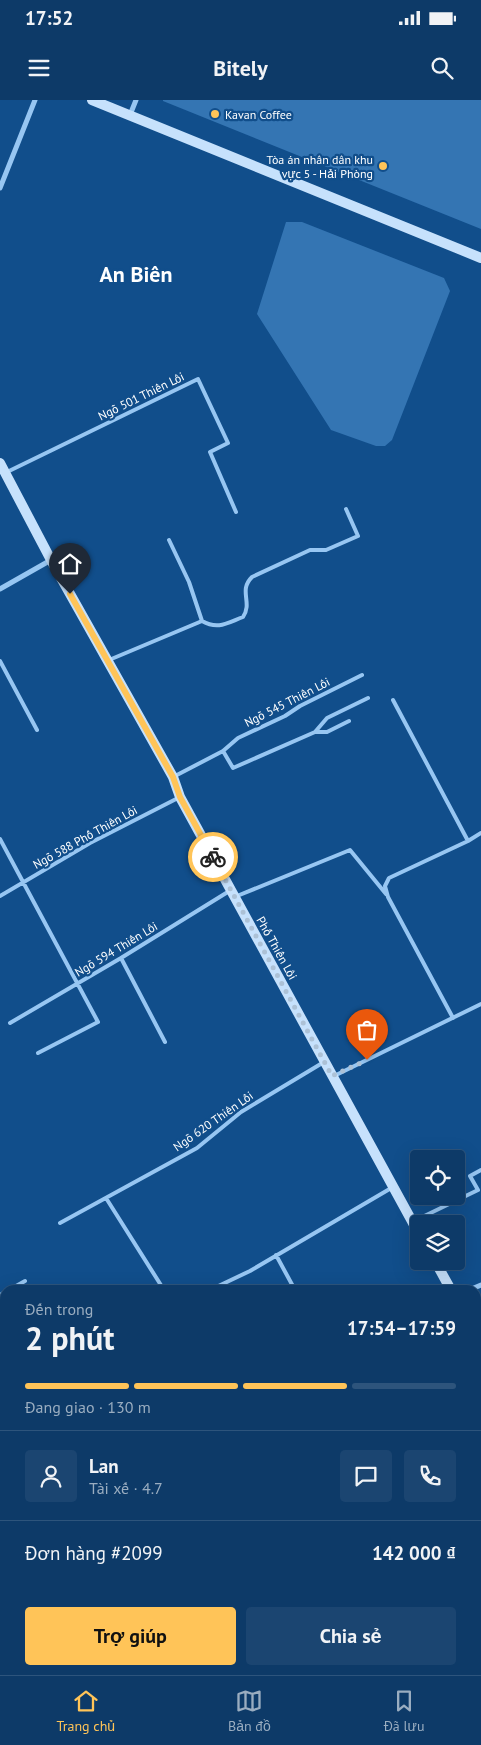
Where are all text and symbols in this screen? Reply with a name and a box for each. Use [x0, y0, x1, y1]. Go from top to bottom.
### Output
text: 17:52 [25, 6, 73, 30]
icon: menu [25, 54, 53, 82]
text: Bitely [213, 54, 268, 82]
icon: search [428, 54, 456, 82]
place label: Kavan Coffee [225, 107, 292, 122]
marker: Kavan Coffee [209, 108, 221, 120]
place label: Tòa án nhân dân khu vực 5 - Hải Phòng [266, 152, 373, 181]
marker: Tòa án nhân dân khu vực 5 - Hải Phòng [377, 160, 389, 172]
district label: An Biên [100, 260, 172, 288]
street label: Ngõ 501 Thiên Lôi [95, 369, 187, 423]
pin [49, 543, 91, 594]
icon: home [56, 550, 84, 578]
street label: Ngõ 545 Thiên Lôi [242, 674, 332, 730]
street label: Ngõ 588 Phố Thiên Lôi [30, 802, 140, 872]
courier [188, 832, 238, 882]
icon: bike [199, 843, 227, 871]
street label: Phố Thiên Lôi [253, 914, 301, 982]
street label: Ngõ 594 Thiên Lôi [72, 918, 160, 980]
pin [346, 1009, 388, 1060]
icon: bag [353, 1016, 381, 1044]
street label: Ngõ 620 Thiên Lôi [170, 1088, 256, 1154]
map controls [410, 1150, 465, 1270]
button: locate [410, 1150, 465, 1205]
button: layers [410, 1215, 465, 1270]
text: Đến trong [25, 1299, 93, 1319]
text: 17:54–17:59 [347, 1316, 456, 1340]
text: 2 phút [25, 1317, 114, 1359]
text: Đang giao · 130 m [25, 1397, 151, 1417]
button: person [25, 1450, 77, 1502]
button: chat [340, 1450, 392, 1502]
button: phone [404, 1450, 456, 1502]
text: Lan [89, 1454, 119, 1478]
text: Tài xế · 4.7 [89, 1478, 163, 1498]
text: Đơn hàng #2099 [25, 1541, 163, 1565]
text: 142 000 ₫ [372, 1541, 456, 1565]
button: Trợ giúp [25, 1607, 236, 1665]
button: Chia sẻ [246, 1607, 456, 1665]
tab: Trang chủ [56, 1687, 115, 1735]
tab: Bản đồ [228, 1687, 271, 1735]
tab: Đã lưu [384, 1687, 425, 1735]

